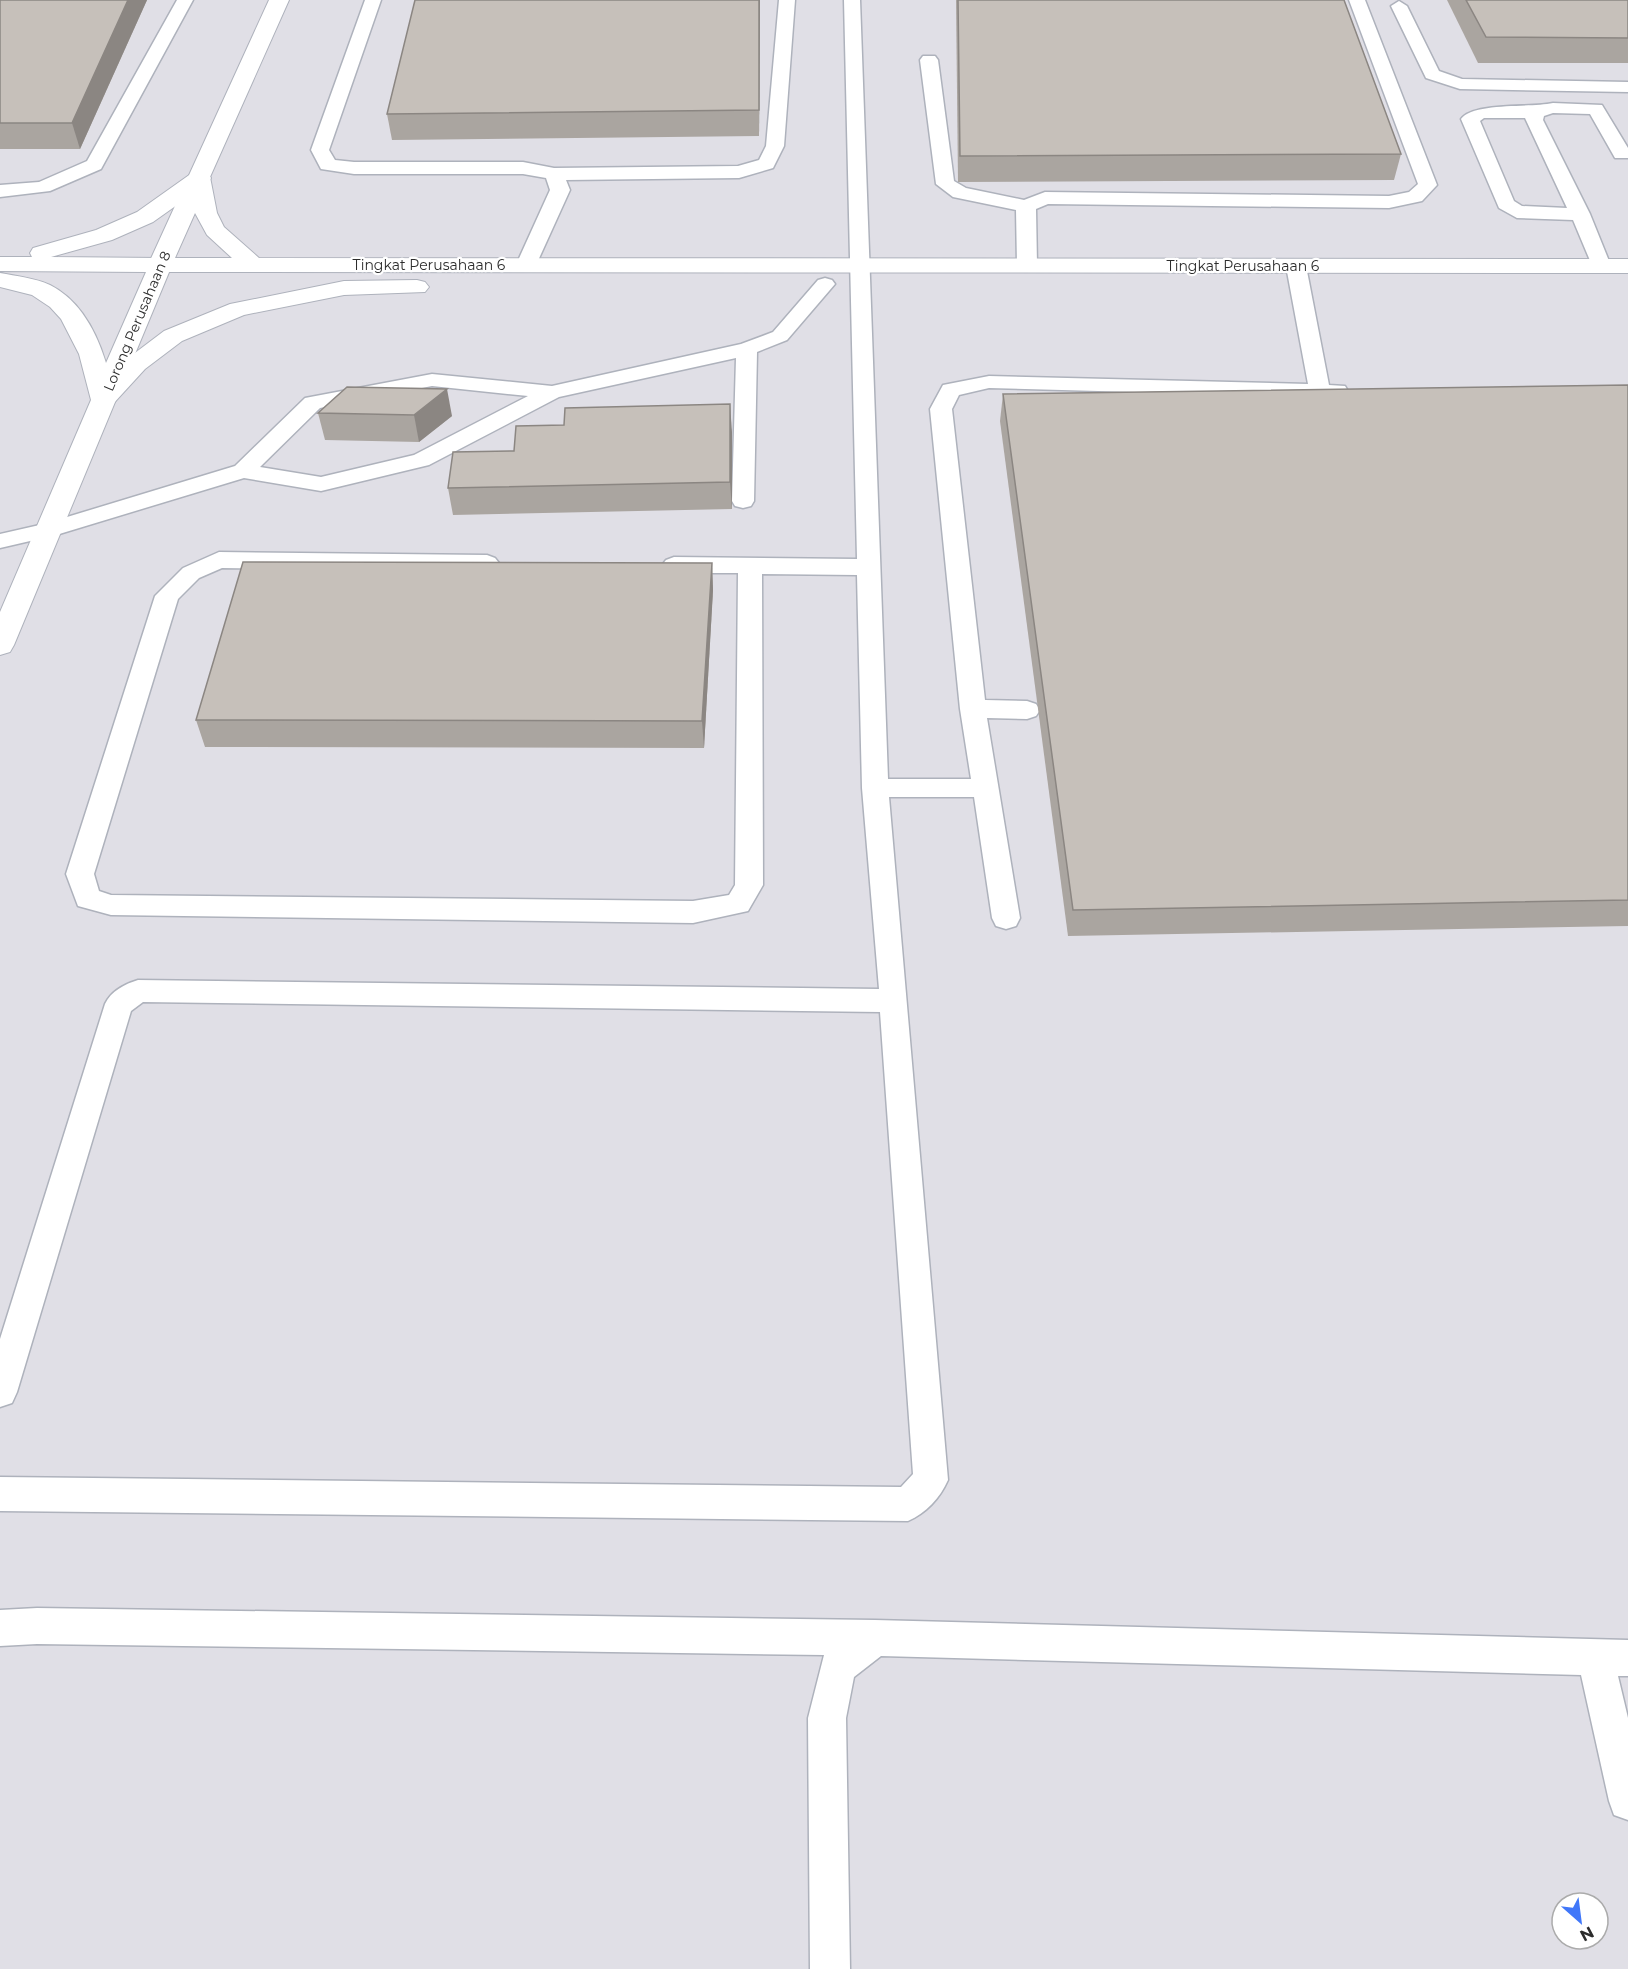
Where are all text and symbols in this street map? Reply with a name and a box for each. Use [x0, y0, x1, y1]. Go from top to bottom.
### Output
street label: Lorong Perusahaan 8 [99, 248, 175, 394]
street label: Tingkat Perusahaan 6 [353, 256, 506, 274]
street label: Tingkat Perusahaan 6 [1167, 257, 1320, 275]
north arrow [1550, 1891, 1610, 1951]
text: N [1577, 1922, 1597, 1945]

